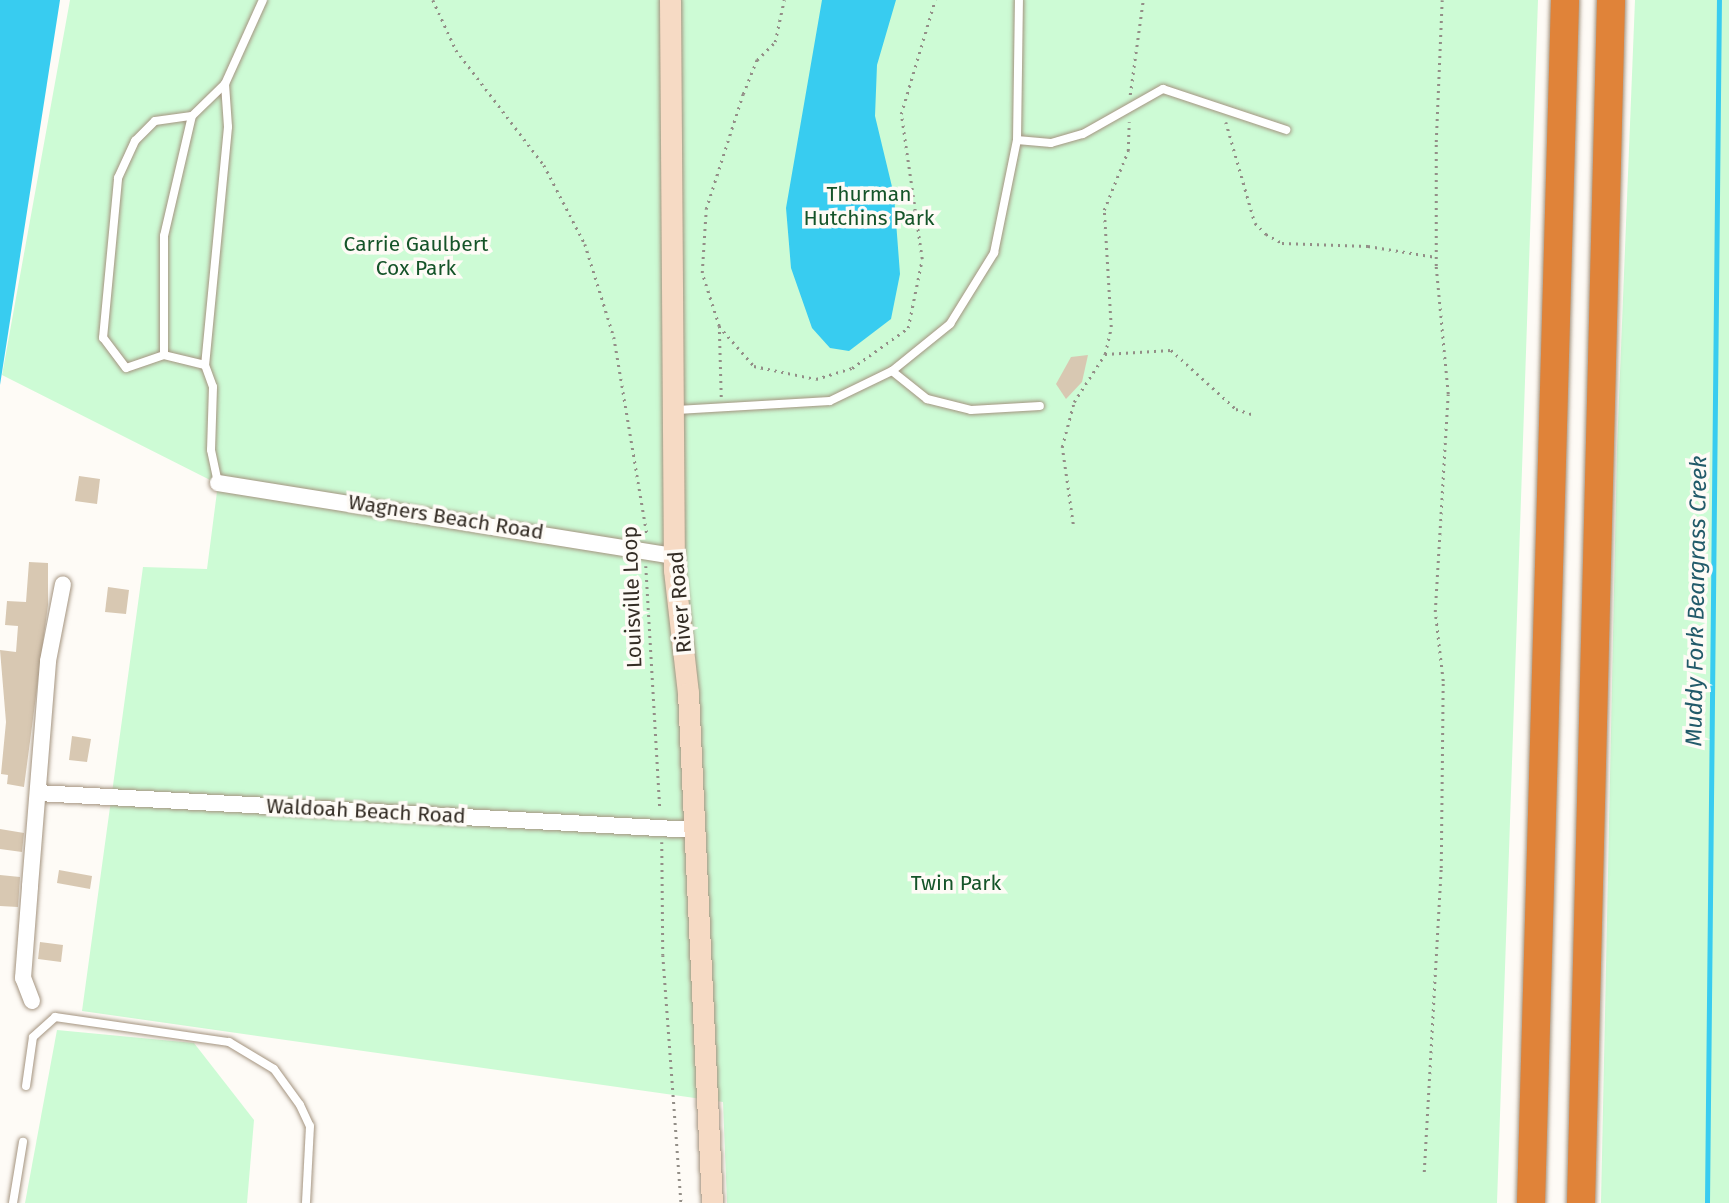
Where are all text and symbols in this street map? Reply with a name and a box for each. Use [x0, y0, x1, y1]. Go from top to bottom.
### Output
park label: Thurman Hutchins Park [803, 181, 935, 231]
park label: Carrie Gaulbert Cox Park [344, 231, 488, 281]
water label: Muddy Fork Beargrass Creek [1680, 455, 1712, 747]
street label: Wagners Beach Road [346, 489, 546, 545]
street label: Louisville Loop [617, 526, 647, 668]
street label: River Road [663, 550, 697, 654]
street label: Waldoah Beach Road [266, 793, 466, 829]
park label: Twin Park [911, 870, 1001, 896]

